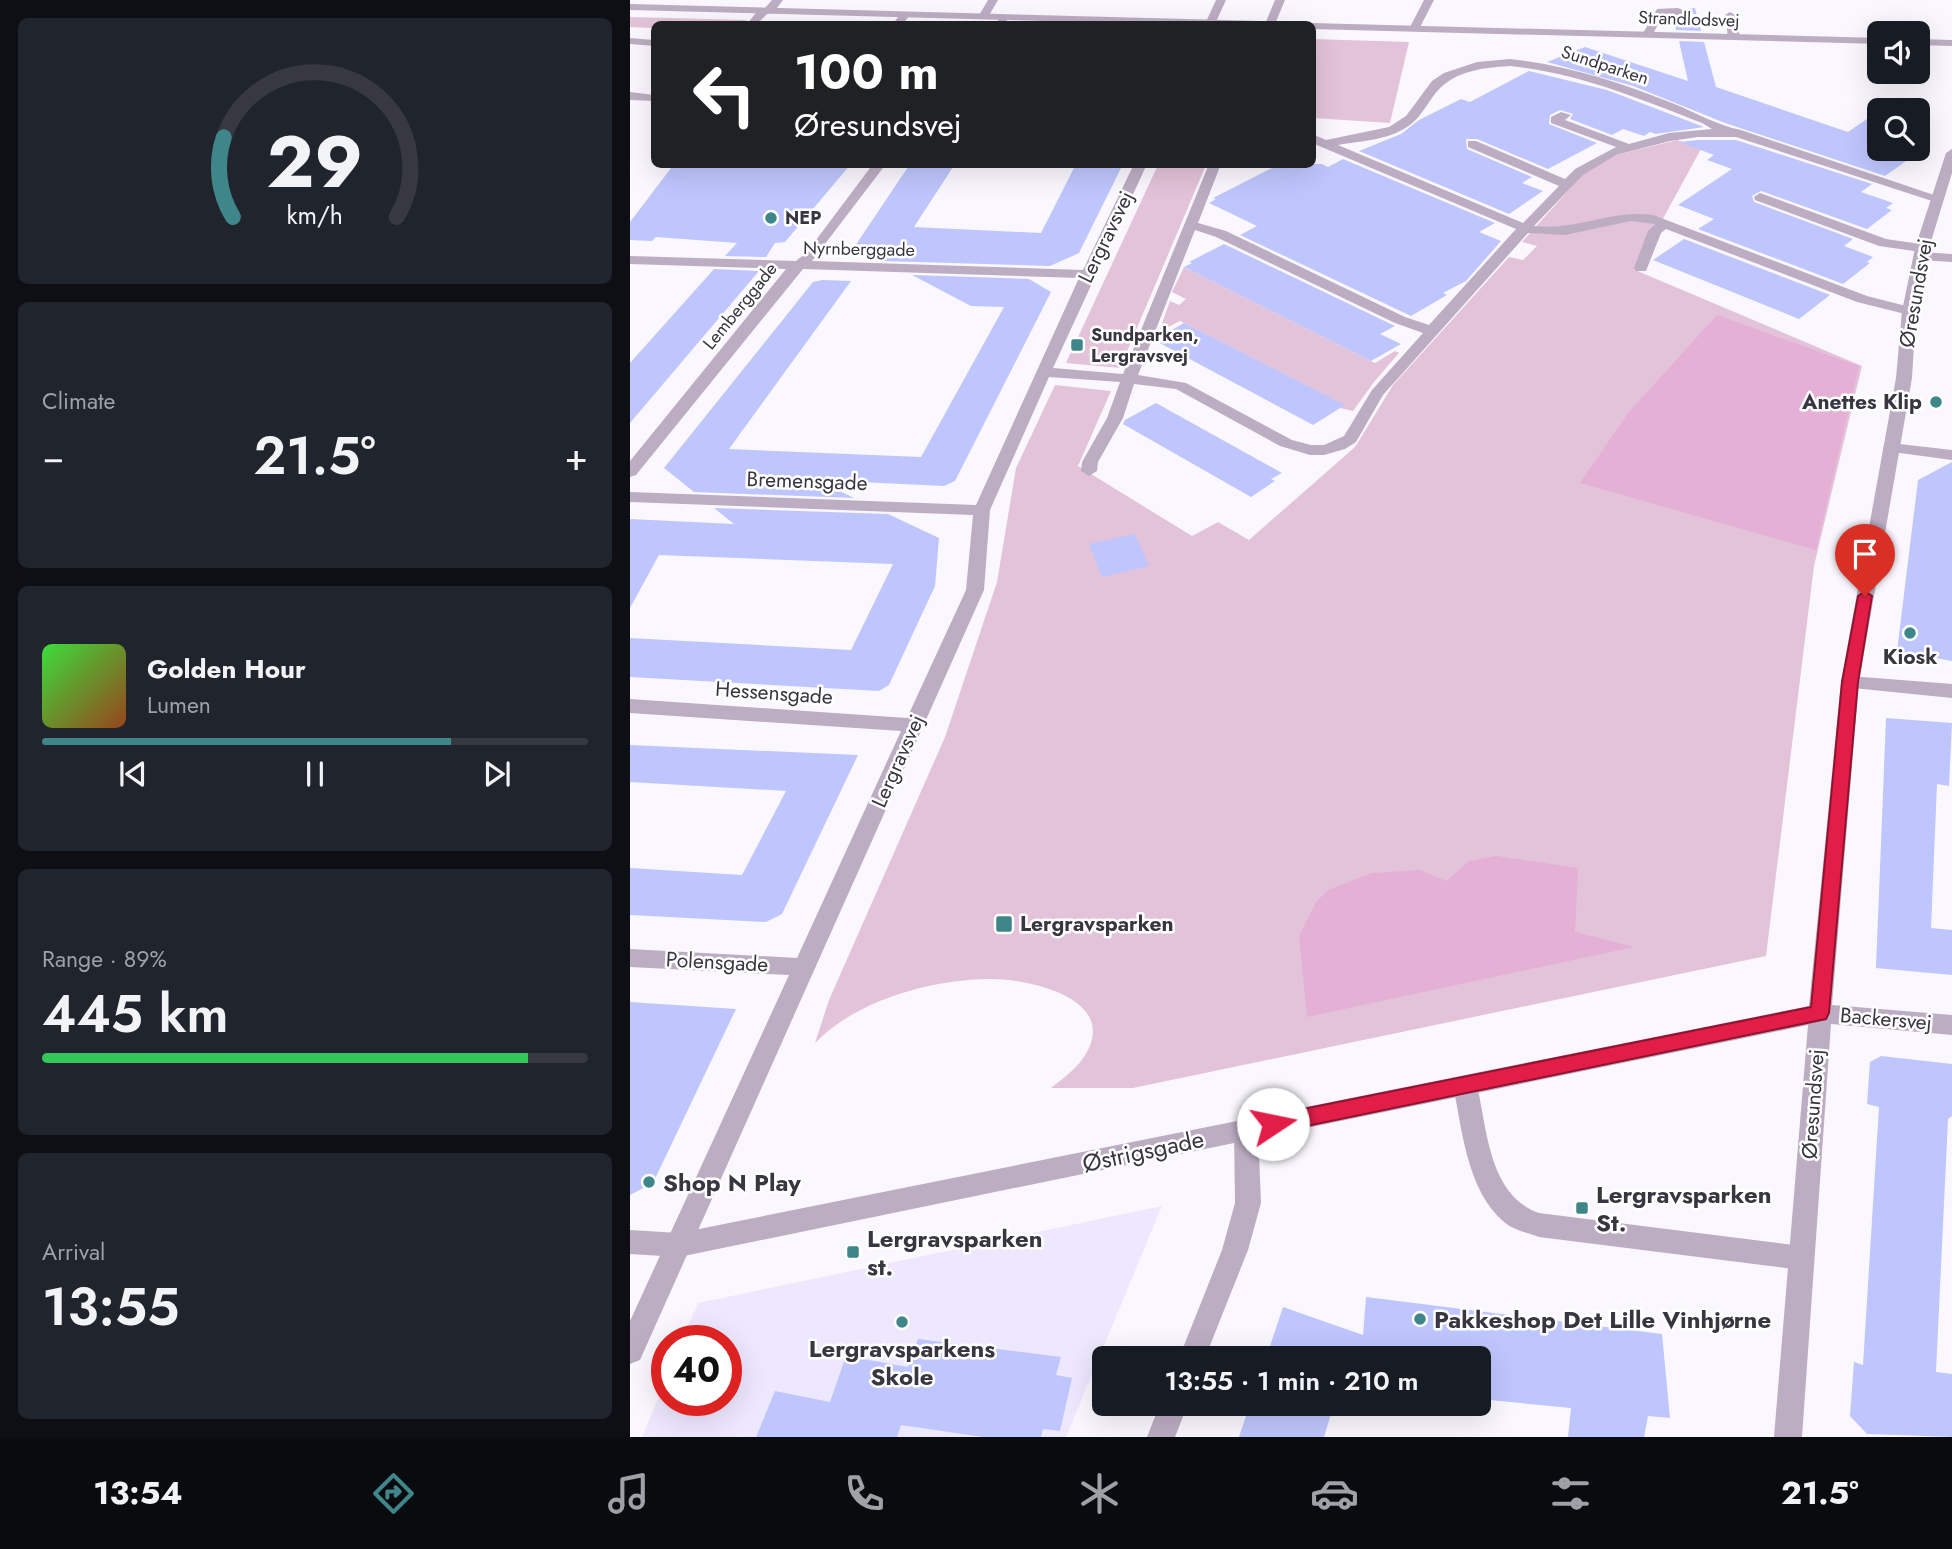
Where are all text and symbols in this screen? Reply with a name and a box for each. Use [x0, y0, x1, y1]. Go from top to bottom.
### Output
street label: Strandlodsvej [1638, 4, 1740, 34]
map controls [1867, 21, 1930, 161]
button: sound [1867, 21, 1930, 84]
text: 100 m [794, 37, 939, 107]
street label: Sundparken [1558, 39, 1652, 91]
icon: left [679, 49, 770, 140]
button: search [1867, 98, 1930, 161]
text: Øresundsvej [794, 102, 962, 148]
text: 29 [267, 109, 363, 214]
street label: Lergravsvej [1071, 186, 1141, 288]
text: km/h [287, 197, 343, 233]
place label: NEP [785, 205, 821, 231]
marker: NEP [763, 210, 779, 226]
street label: Nyrnberggade [803, 235, 915, 263]
street label: Øresundsvej [1892, 236, 1940, 350]
street label: Lemberggade [697, 257, 783, 355]
place label: Sundparken, Lergravsvej [1091, 322, 1199, 369]
marker: Sundparken, Lergravsvej [1069, 337, 1085, 353]
text: Climate [42, 384, 115, 418]
place label: Anettes Klip [1801, 387, 1922, 417]
marker: Anettes Klip [1928, 394, 1944, 410]
text: 21.5° [254, 418, 376, 494]
text: − [42, 429, 64, 484]
text: + [565, 429, 588, 484]
street label: Bremensgade [746, 464, 868, 498]
pin [1835, 524, 1895, 596]
icon: arrive [1846, 535, 1884, 573]
marker: Kiosk [1902, 625, 1918, 641]
place label: Kiosk [1883, 642, 1937, 672]
text: Golden Hour [147, 650, 306, 688]
street label: Hessensgade [714, 674, 834, 712]
text: Lumen [147, 688, 211, 722]
street label: Lergravsvej [864, 710, 932, 812]
icon: previous [114, 755, 152, 793]
icon: pause [296, 755, 334, 793]
icon: next [478, 755, 516, 793]
place label: Lergravsparken [1020, 909, 1174, 939]
marker: Lergravsparken [994, 914, 1014, 934]
text: Range · 89% [42, 942, 167, 976]
street label: Polensgade [665, 944, 769, 980]
text: 445 km [42, 976, 228, 1052]
street label: Backersvej [1839, 1000, 1933, 1038]
street label: Øresundsvej [1794, 1048, 1832, 1160]
position arrow [1236, 1087, 1310, 1161]
street label: Østrigsgade [1079, 1121, 1207, 1181]
place label: Shop N Play [663, 1165, 801, 1200]
marker: Shop N Play [641, 1174, 657, 1190]
place label: Lergravsparken St. [1596, 1177, 1772, 1240]
marker: Lergravsparken St. [1574, 1200, 1590, 1216]
place label: Lergravsparken st. [867, 1221, 1043, 1284]
text: Arrival [42, 1235, 105, 1269]
marker: Lergravsparken st. [845, 1244, 861, 1260]
text: 13:55 [42, 1269, 179, 1345]
place label: Pakkeshop Det Lille Vinhjørne [1434, 1302, 1771, 1337]
marker: Pakkeshop Det Lille Vinhjørne [1412, 1311, 1428, 1327]
marker: Lergravsparkens Skole [894, 1314, 910, 1330]
speed limit sign: 40 [651, 1325, 742, 1416]
place label: Lergravsparkens Skole [809, 1331, 995, 1394]
text: 13:55 · 1 min · 210 m [1164, 1362, 1419, 1400]
icon: directions [369, 1469, 418, 1518]
icon: music [604, 1469, 653, 1518]
icon: phone [840, 1469, 889, 1518]
icon: climate [1075, 1469, 1124, 1518]
icon: car [1310, 1469, 1359, 1518]
icon: filters [1546, 1469, 1595, 1518]
text: 13:54 [93, 1470, 183, 1516]
text: 21.5° [1781, 1470, 1859, 1516]

